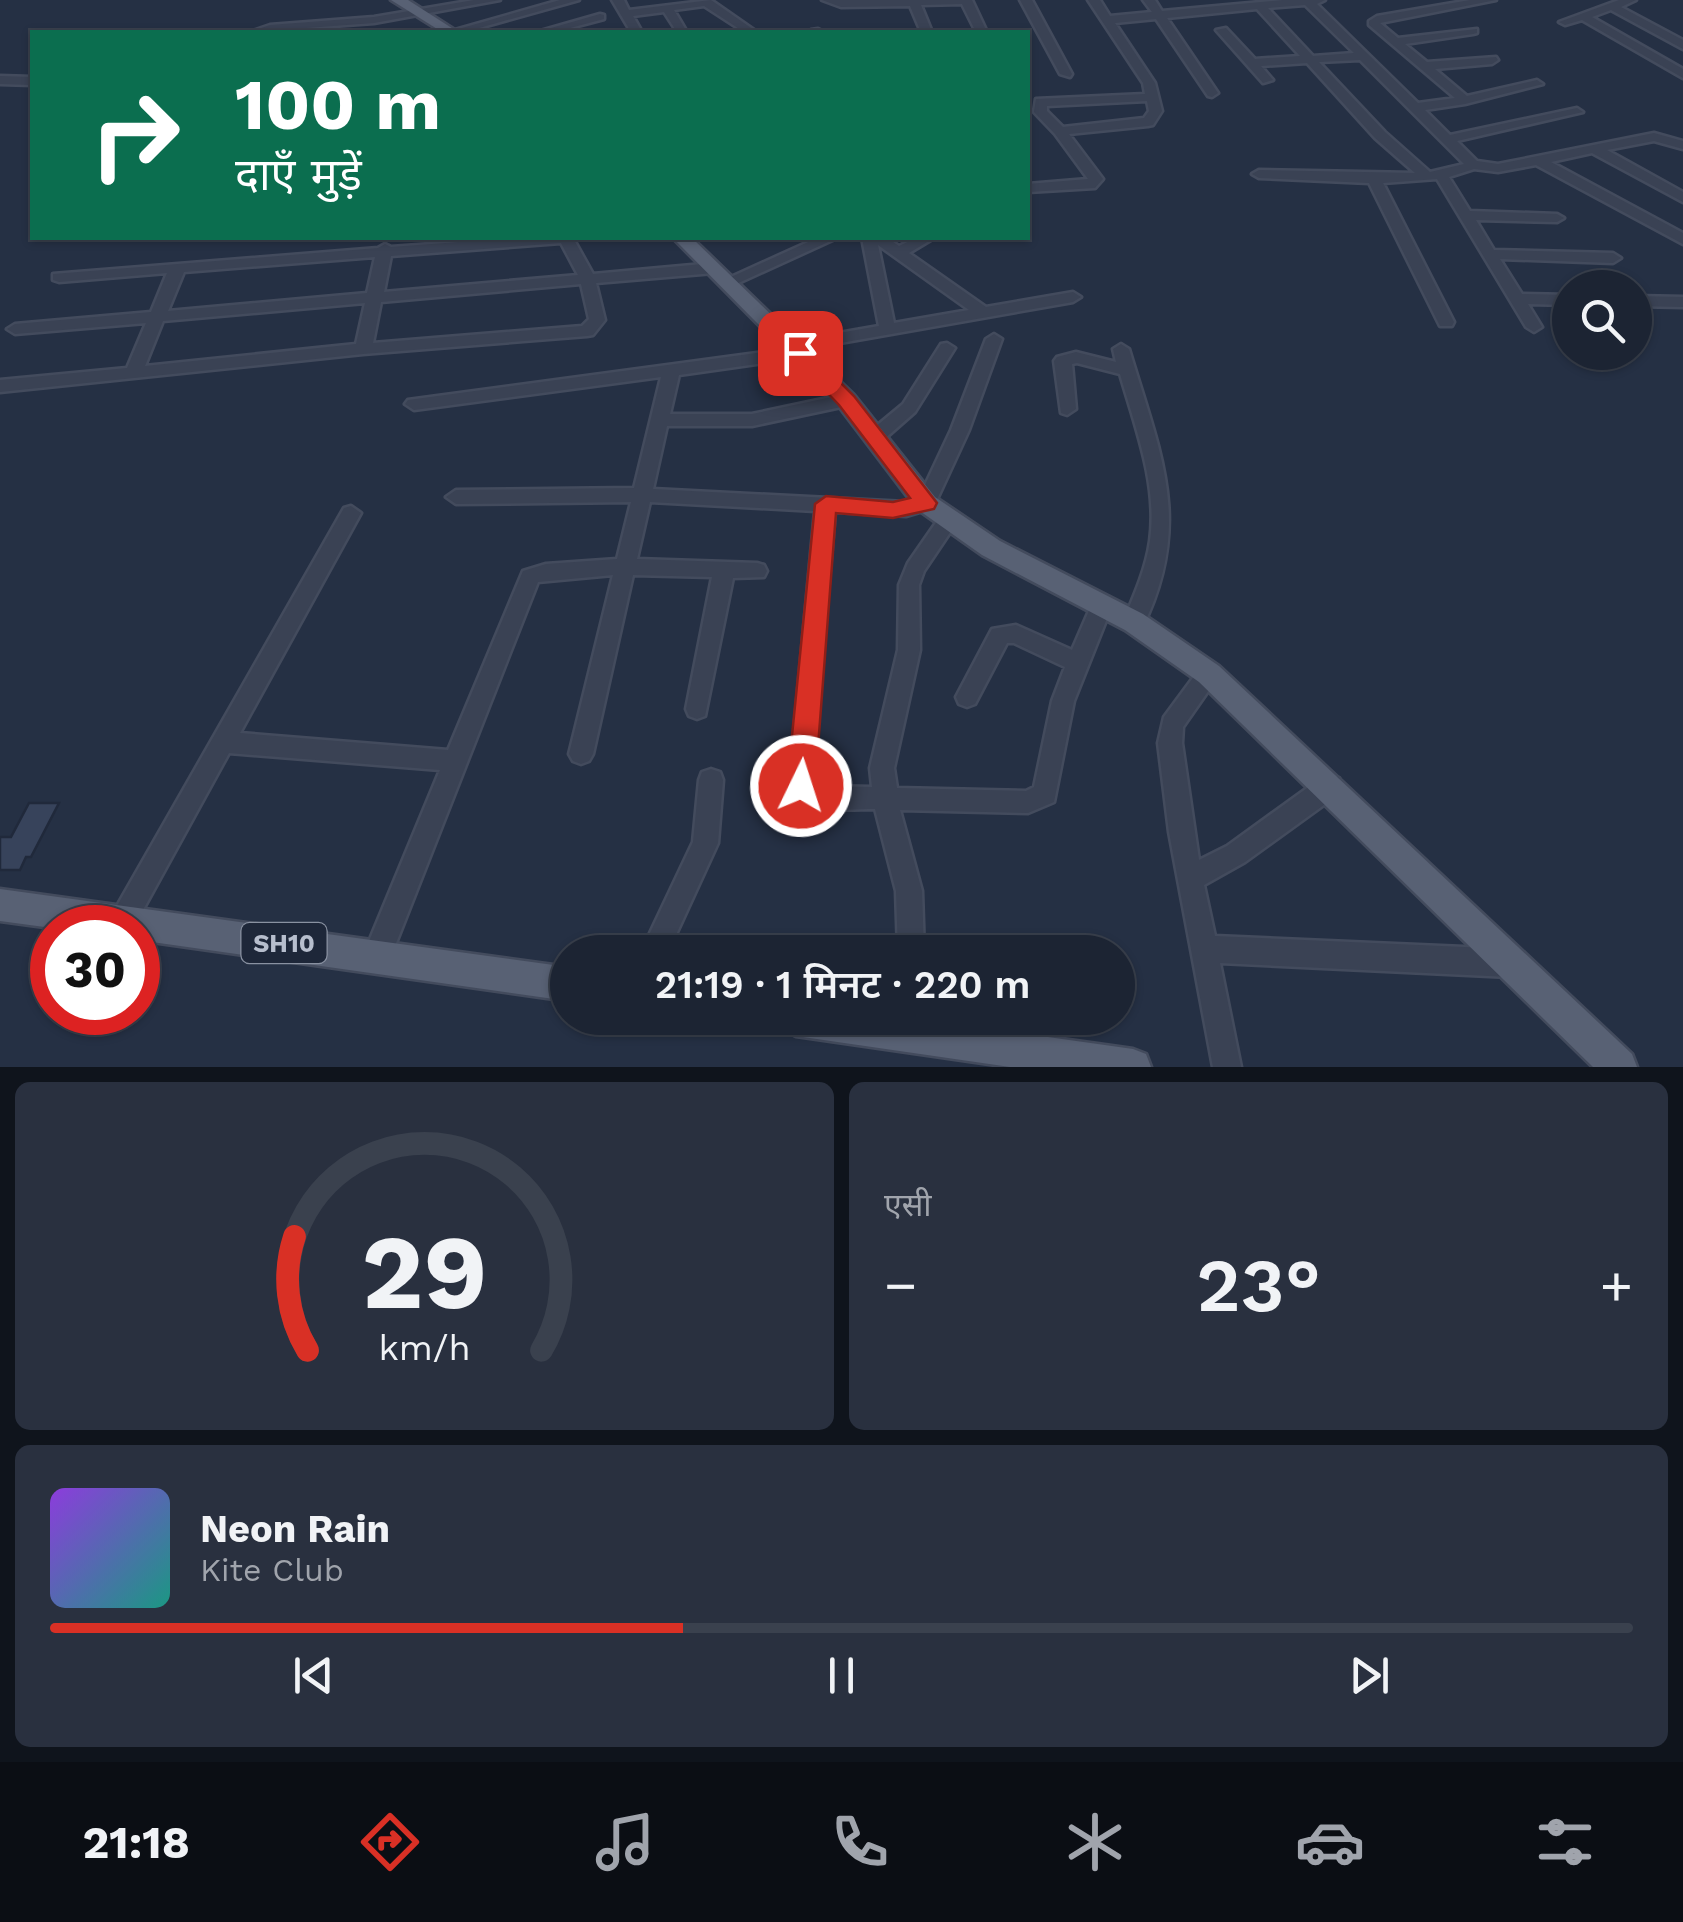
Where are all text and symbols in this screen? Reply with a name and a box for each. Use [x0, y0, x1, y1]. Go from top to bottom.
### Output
text: 100 m [235, 64, 441, 146]
icon: right [70, 70, 200, 200]
text: दाएँ मुड़ें [235, 148, 362, 201]
map controls [1552, 270, 1652, 370]
button: search [1552, 270, 1652, 370]
pin [758, 311, 843, 396]
icon: arrive [773, 326, 828, 381]
position arrow [749, 734, 853, 838]
speed limit sign: 30 [30, 905, 160, 1035]
road number: SH10 [242, 923, 326, 963]
text: 21:19 · 1 मिनट · 220 m [655, 963, 1030, 1007]
text: एसी [884, 1186, 932, 1224]
text: 29 [361, 1211, 488, 1333]
text: 23° [1196, 1241, 1321, 1329]
text: − [884, 1253, 917, 1317]
text: + [1600, 1253, 1633, 1317]
text: km/h [378, 1327, 471, 1369]
text: Neon Rain [200, 1507, 390, 1551]
text: Kite Club [200, 1551, 344, 1589]
icon: previous [286, 1648, 341, 1703]
icon: pause [814, 1648, 869, 1703]
icon: next [1342, 1648, 1397, 1703]
icon: directions [355, 1807, 425, 1877]
icon: music [590, 1807, 660, 1877]
icon: phone [825, 1807, 895, 1877]
icon: climate [1060, 1807, 1130, 1877]
icon: car [1295, 1807, 1365, 1877]
icon: filters [1530, 1807, 1600, 1877]
text: 21:18 [83, 1816, 190, 1869]

